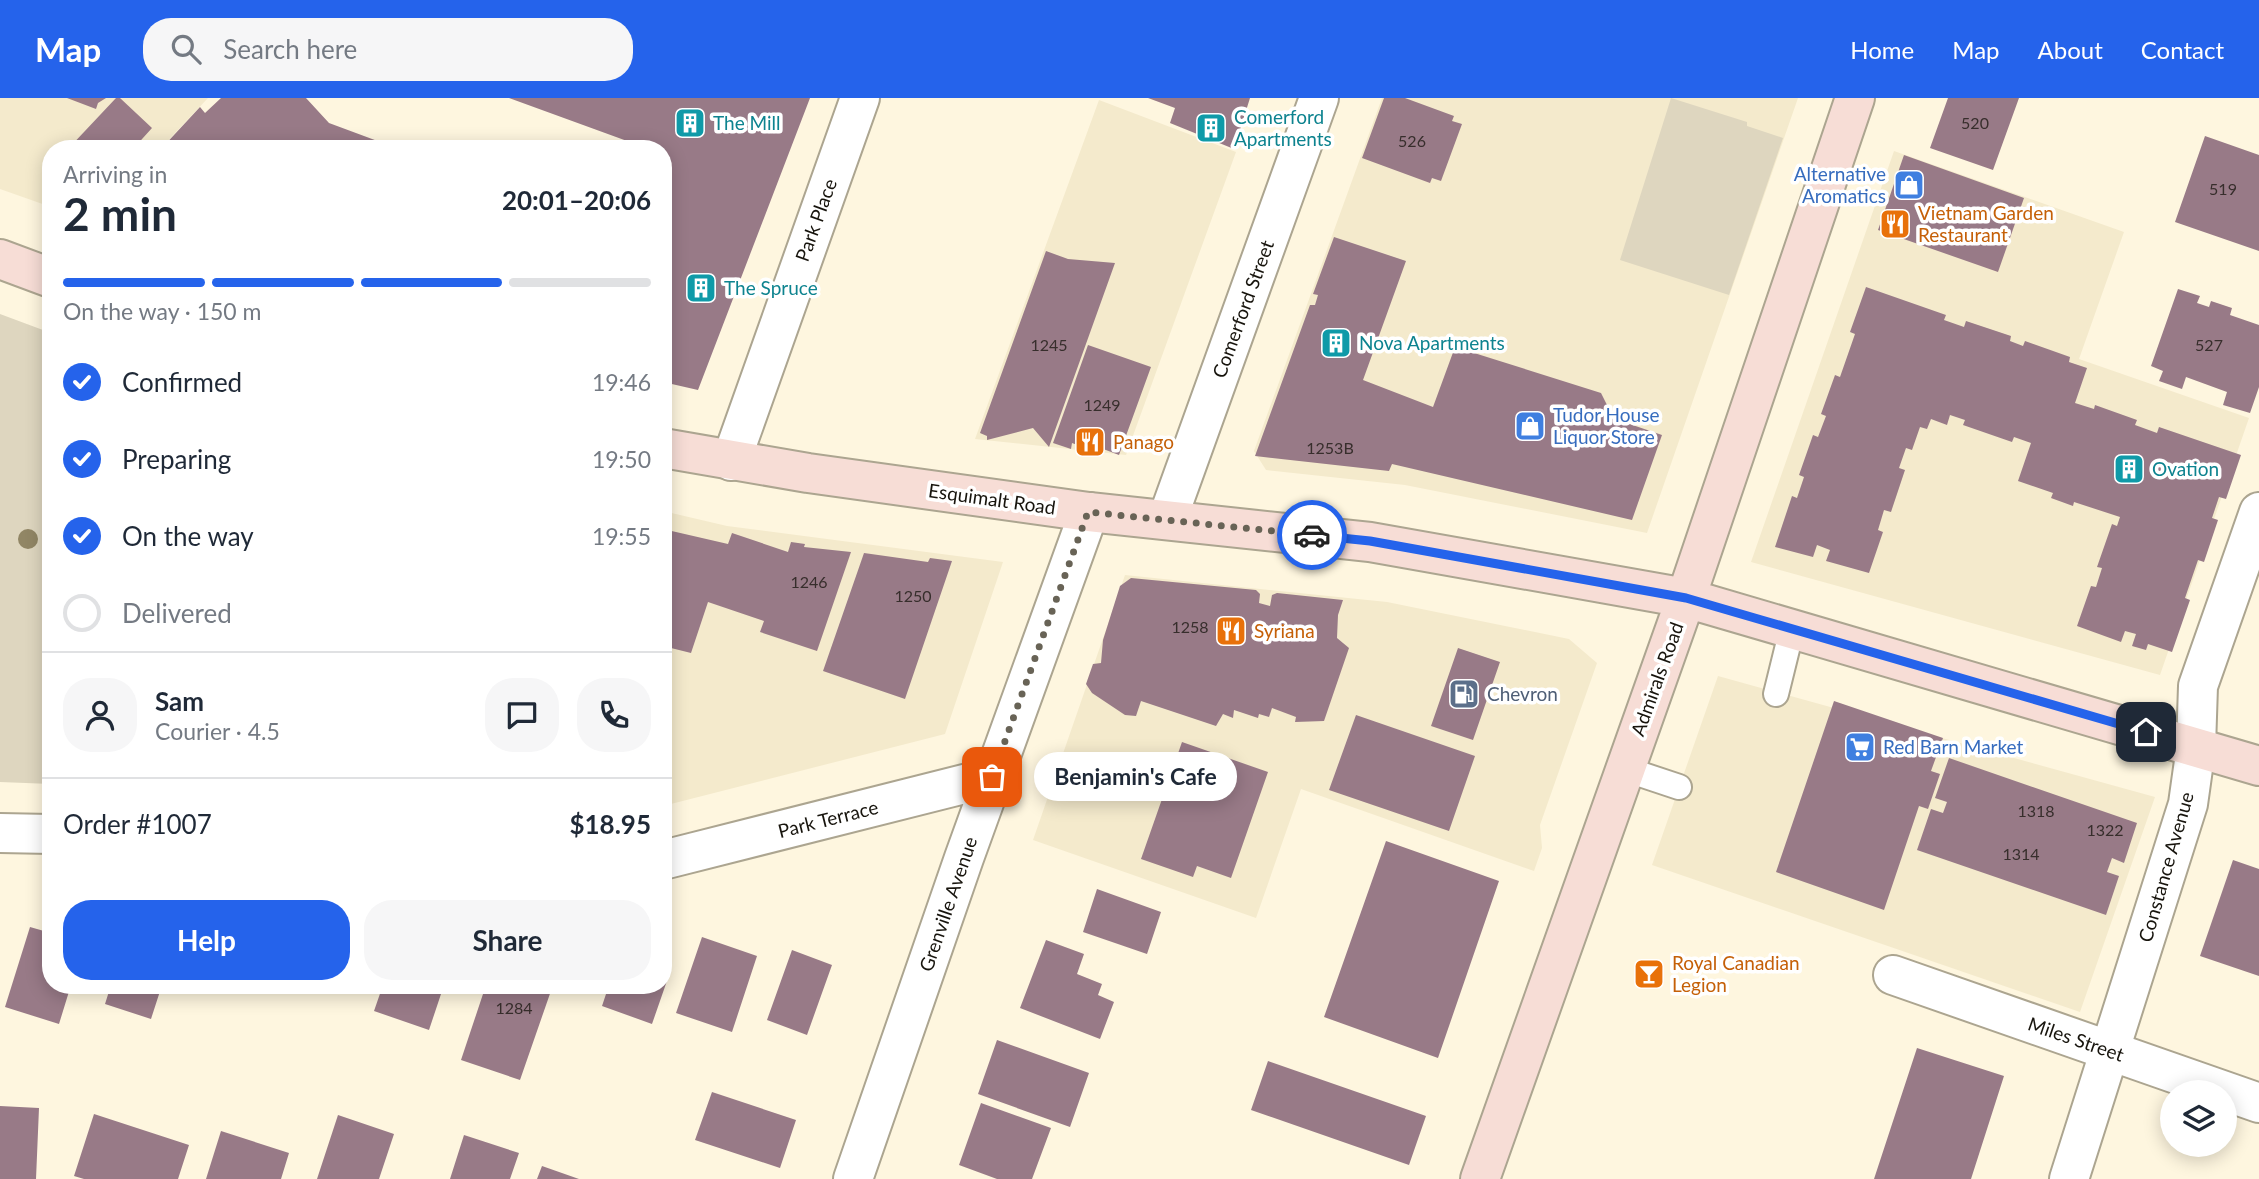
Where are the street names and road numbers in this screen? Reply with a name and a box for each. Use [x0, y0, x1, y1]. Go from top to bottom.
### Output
street label: Park Place [790, 175, 841, 264]
street label: Comerford Street [1207, 237, 1278, 381]
street label: Esquimalt Road [927, 478, 1057, 519]
street label: Admirals Road [1625, 619, 1688, 739]
street label: Constance Avenue [2133, 789, 2198, 945]
street label: Park Terrace [775, 795, 880, 842]
street label: Grenville Avenue [914, 833, 981, 974]
street label: Miles Street [2025, 1011, 2127, 1066]

